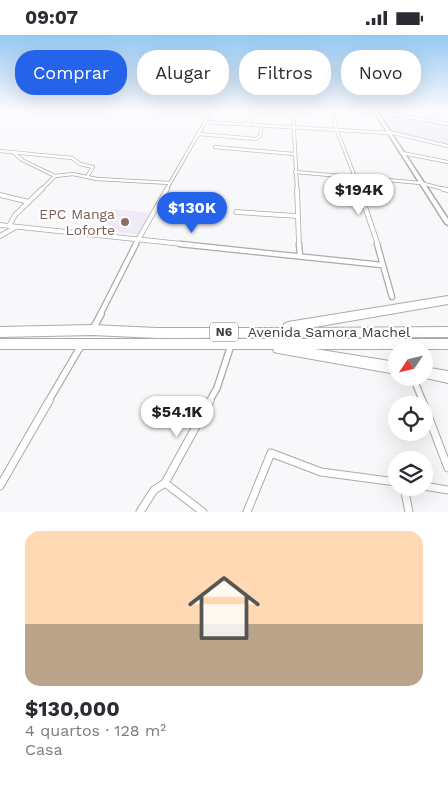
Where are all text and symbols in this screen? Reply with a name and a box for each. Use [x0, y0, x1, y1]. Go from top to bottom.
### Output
text: 09:07 [25, 6, 78, 29]
chip: Comprar [15, 50, 127, 95]
chip: Alugar [137, 50, 229, 95]
chip: Filtros [239, 50, 331, 95]
chip: Novo [341, 50, 421, 95]
pin: $194K [324, 173, 394, 216]
text: $194K [335, 180, 383, 199]
pin: $130K [157, 191, 227, 234]
text: $130K [168, 198, 216, 217]
place label: EPC Manga Loforte [39, 206, 115, 238]
marker: EPC Manga Loforte [119, 216, 131, 228]
road number: N6 [210, 323, 238, 341]
street label: Avenida Samora Machel [248, 324, 411, 340]
north arrow [388, 341, 432, 386]
map controls [388, 341, 433, 496]
pin: $54.1K [136, 395, 218, 438]
button: locate [388, 396, 433, 441]
text: $54.1K [152, 402, 202, 421]
button: layers [388, 451, 433, 496]
icon: home [179, 563, 269, 653]
text: $130,000 [25, 696, 120, 721]
text: 4 quartos · 128 m² [25, 721, 166, 740]
text: Casa [25, 740, 63, 759]

